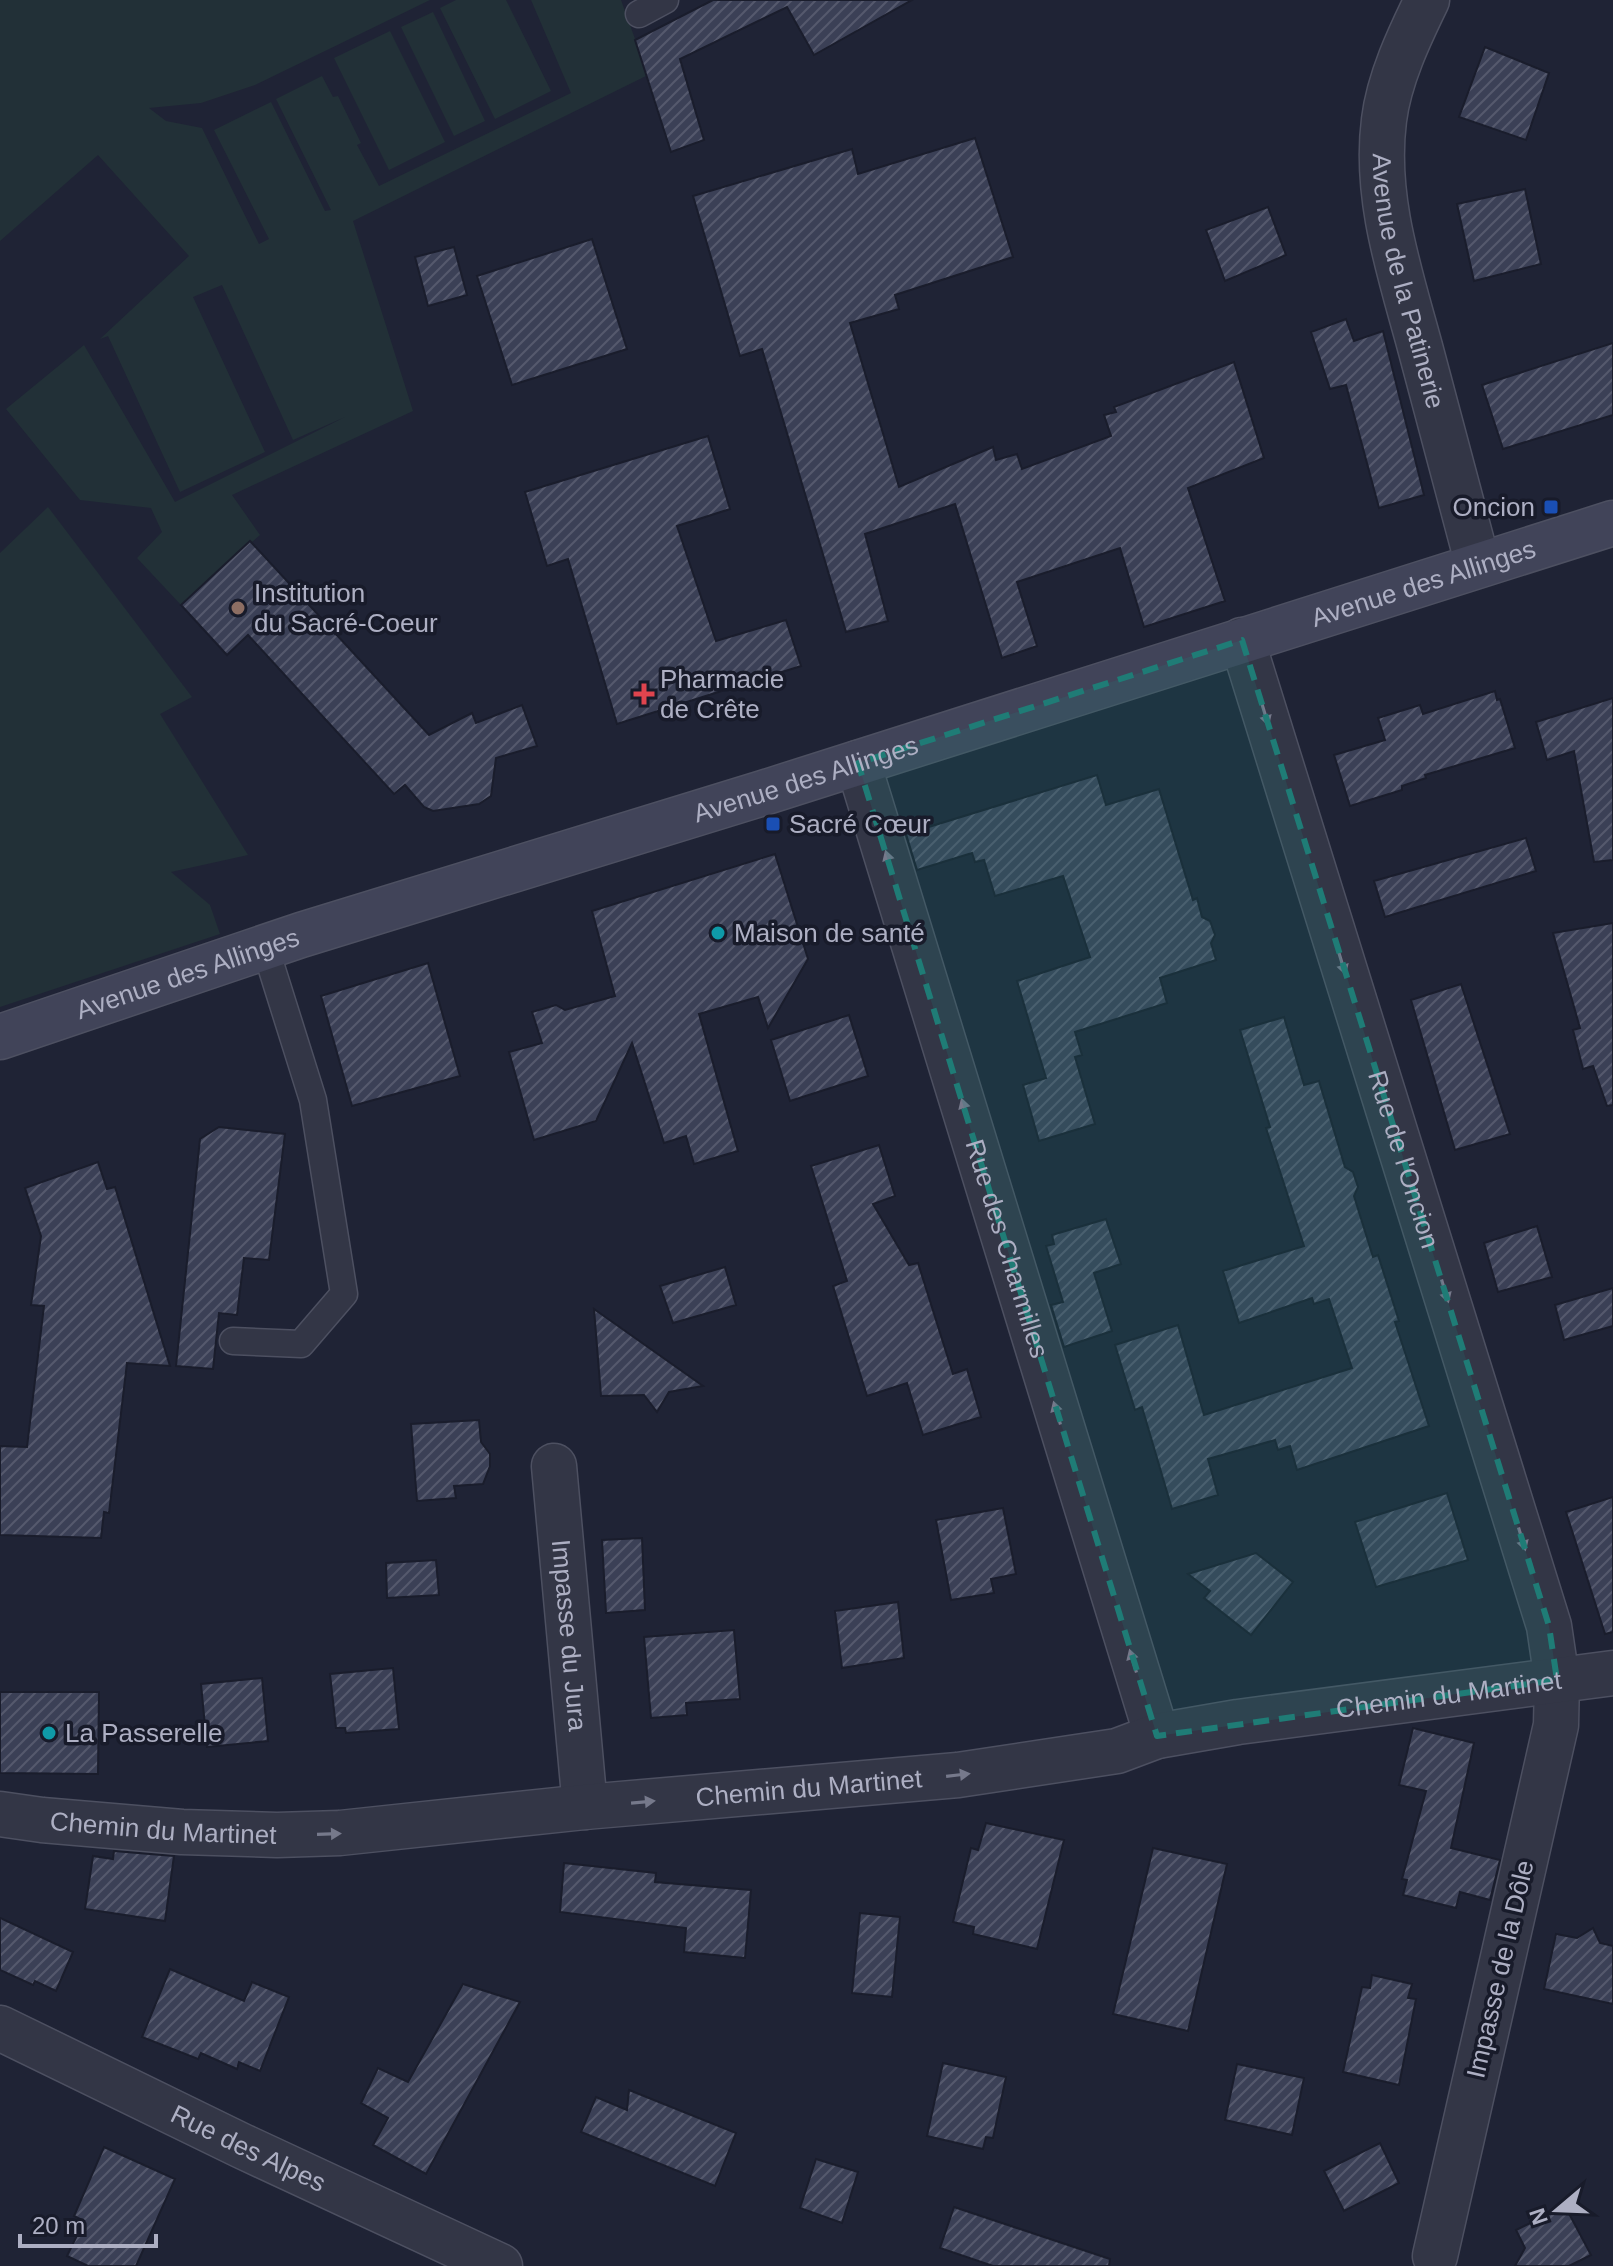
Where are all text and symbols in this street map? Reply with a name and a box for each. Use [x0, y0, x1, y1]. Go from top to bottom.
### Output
street label: Avenue de la Patinerie [1367, 153, 1451, 412]
place label: Oncion [1453, 492, 1535, 522]
marker: Oncion [1542, 498, 1560, 516]
street label: Avenue des Allinges [1307, 534, 1539, 633]
place label: Institution du Sacré-Coeur [254, 578, 438, 638]
marker: Institution du Sacré-Coeur [229, 599, 247, 617]
place label: Pharmacie de Crête [660, 664, 784, 724]
marker: Pharmacie de Crête [635, 685, 653, 703]
one-way arrow [1259, 703, 1272, 727]
street label: Avenue des Allinges [690, 730, 922, 829]
place label: Sacré Cœur [789, 809, 931, 839]
marker: Sacré Cœur [764, 815, 782, 833]
one-way arrow [882, 849, 895, 873]
place label: Maison de santé [734, 918, 925, 948]
street label: Avenue des Allinges [72, 922, 303, 1025]
marker: Maison de santé [709, 924, 727, 942]
one-way arrow [1337, 951, 1349, 975]
street label: Rue de l'Oncion [1362, 1067, 1445, 1252]
one-way arrow [958, 1098, 971, 1122]
street label: Rue des Charmilles [960, 1136, 1055, 1361]
one-way arrow [1439, 1280, 1451, 1304]
one-way arrow [1050, 1400, 1063, 1424]
one-way arrow [1516, 1528, 1529, 1552]
street label: Impasse du Jura [546, 1538, 593, 1733]
one-way arrow [1126, 1649, 1139, 1673]
street label: Chemin du Martinet [1334, 1665, 1564, 1724]
place label: La Passerelle [65, 1718, 223, 1748]
marker: La Passerelle [40, 1724, 58, 1742]
street label: Chemin du Martinet [694, 1763, 924, 1812]
one-way arrow [946, 1768, 971, 1781]
one-way arrow [631, 1795, 656, 1808]
street label: Chemin du Martinet [49, 1806, 278, 1850]
one-way arrow [317, 1827, 342, 1840]
street label: Impasse de la Dôle [1460, 1857, 1540, 2081]
street label: Rue des Alpes [166, 2099, 331, 2198]
north arrow [1517, 2170, 1597, 2250]
scale bar [20, 2198, 156, 2248]
text: N [1524, 2205, 1553, 2228]
text: 20 m [32, 2212, 85, 2239]

